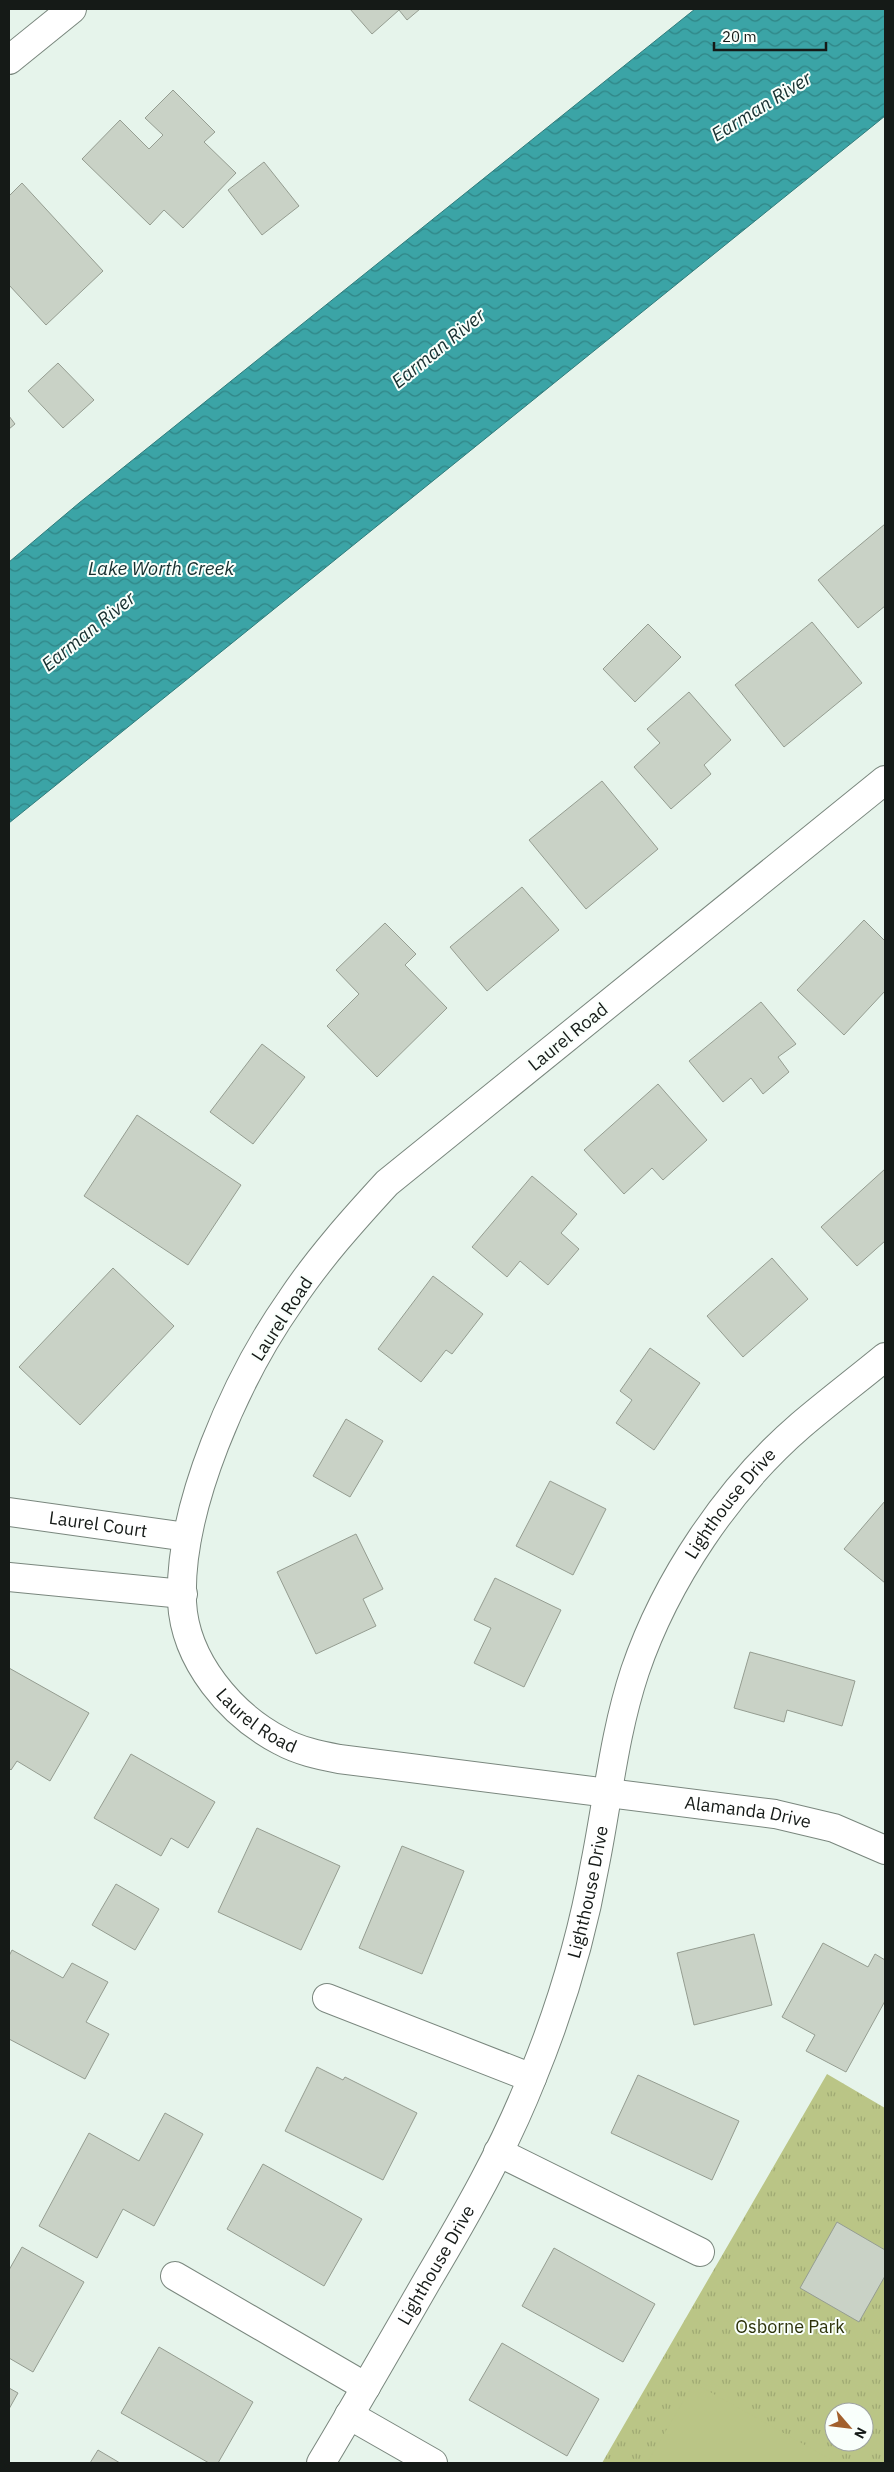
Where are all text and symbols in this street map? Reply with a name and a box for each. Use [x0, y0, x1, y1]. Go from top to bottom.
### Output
scale bar [714, 20, 826, 52]
text: 20 m [722, 27, 757, 46]
water label: Earman River [707, 65, 816, 146]
water label: Earman River [386, 302, 491, 393]
water label: Lake Worth Creek [88, 556, 235, 580]
water label: Earman River [36, 585, 141, 676]
street label: Laurel Road [523, 998, 612, 1076]
street label: Laurel Road [246, 1272, 317, 1365]
street label: Lighthouse Drive [679, 1443, 781, 1563]
street label: Laurel Court [48, 1506, 149, 1542]
street label: Laurel Road [211, 1683, 300, 1758]
street label: Alamanda Drive [683, 1791, 814, 1833]
street label: Lighthouse Drive [562, 1824, 613, 1961]
street label: Lighthouse Drive [392, 2201, 480, 2329]
park label: Osborne Park [735, 2315, 845, 2338]
north arrow [824, 2402, 874, 2452]
text: N [850, 2424, 871, 2442]

